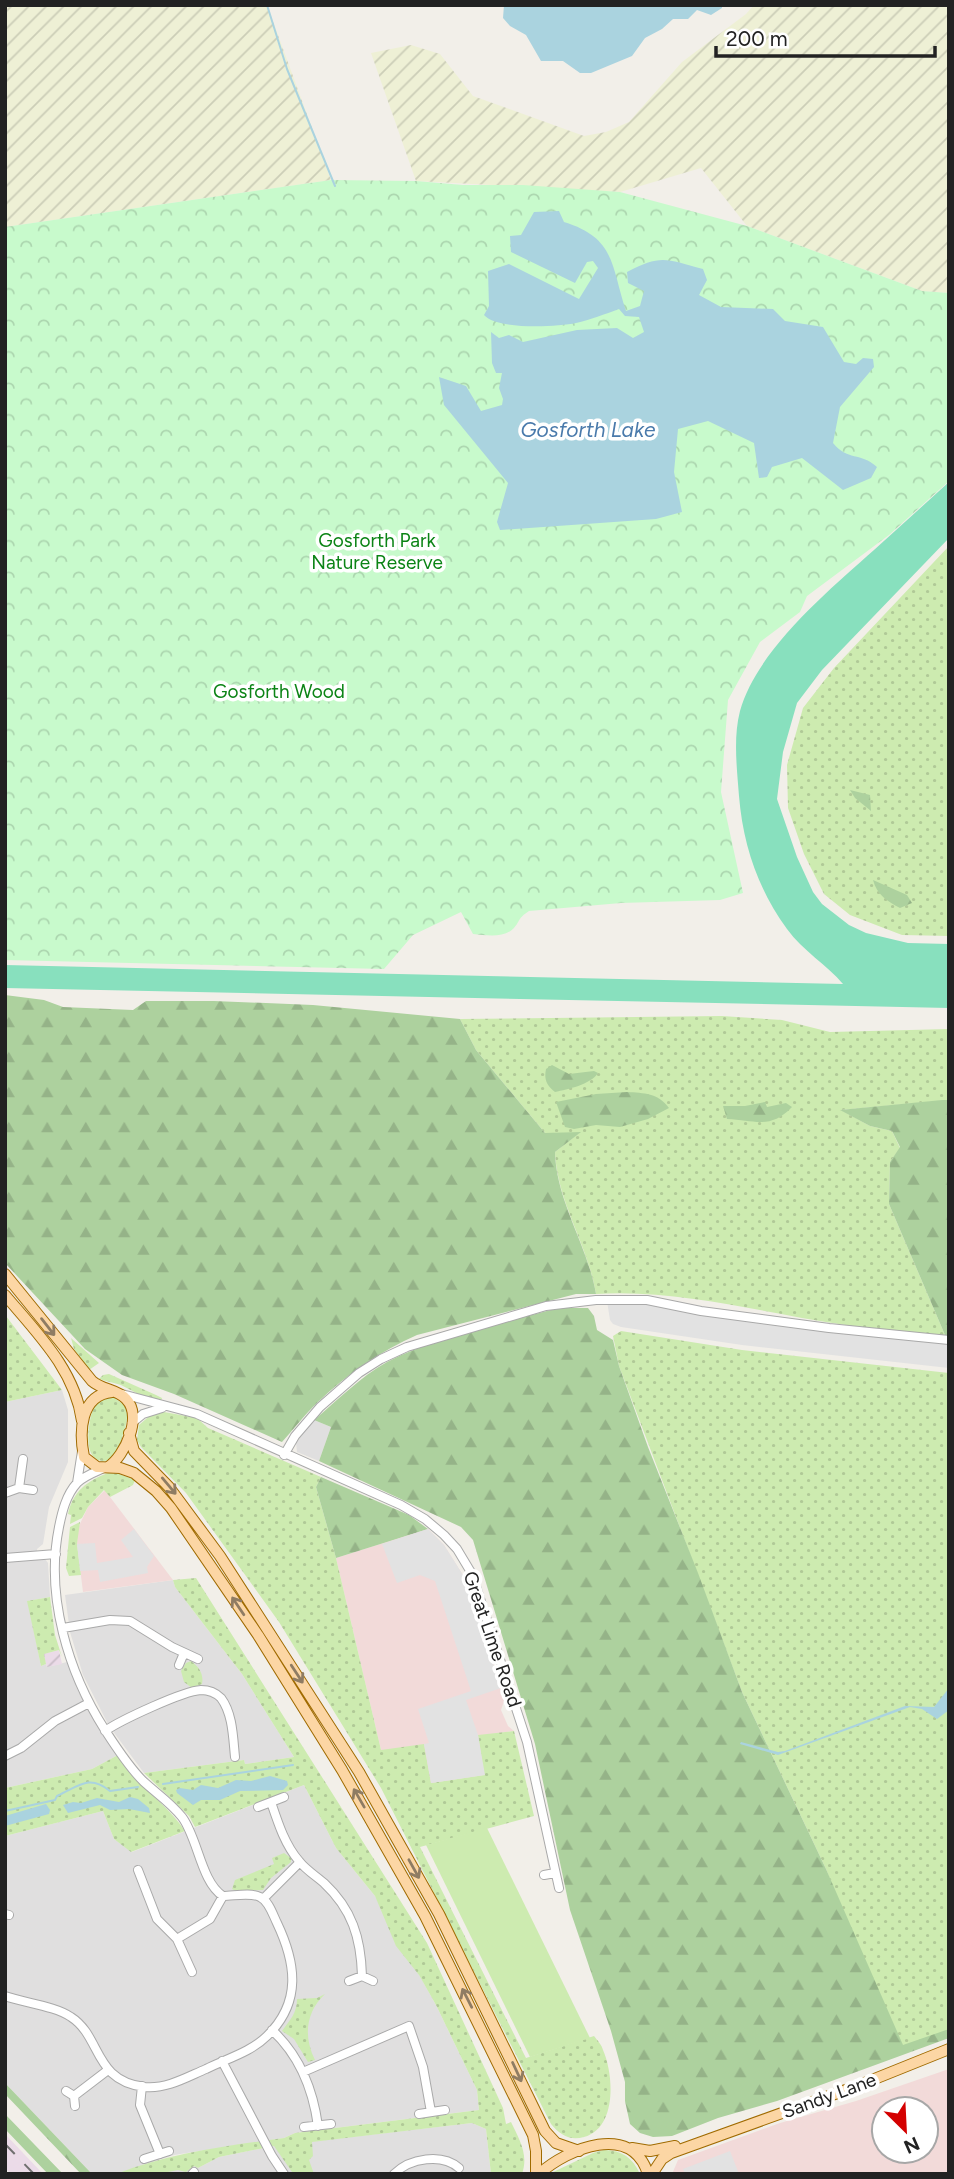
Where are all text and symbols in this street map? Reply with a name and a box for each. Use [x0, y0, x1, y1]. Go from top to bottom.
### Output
scale bar [716, 14, 935, 58]
text: 200 m [726, 26, 788, 51]
water label: Gosforth Lake [521, 417, 656, 442]
park label: Gosforth Park Nature Reserve [311, 529, 443, 574]
park label: Gosforth Wood [213, 680, 345, 703]
one-way arrow [41, 1317, 56, 1336]
one-way arrow [161, 1477, 176, 1495]
street label: Great Lime Road [459, 1568, 527, 1710]
one-way arrow [231, 1597, 245, 1616]
one-way arrow [290, 1664, 304, 1683]
one-way arrow [352, 1789, 366, 1809]
one-way arrow [408, 1858, 421, 1879]
one-way arrow [460, 1988, 473, 2009]
one-way arrow [511, 2061, 524, 2082]
street label: Sandy Lane [779, 2068, 879, 2123]
north arrow [870, 2095, 940, 2165]
text: N [900, 2132, 923, 2159]

